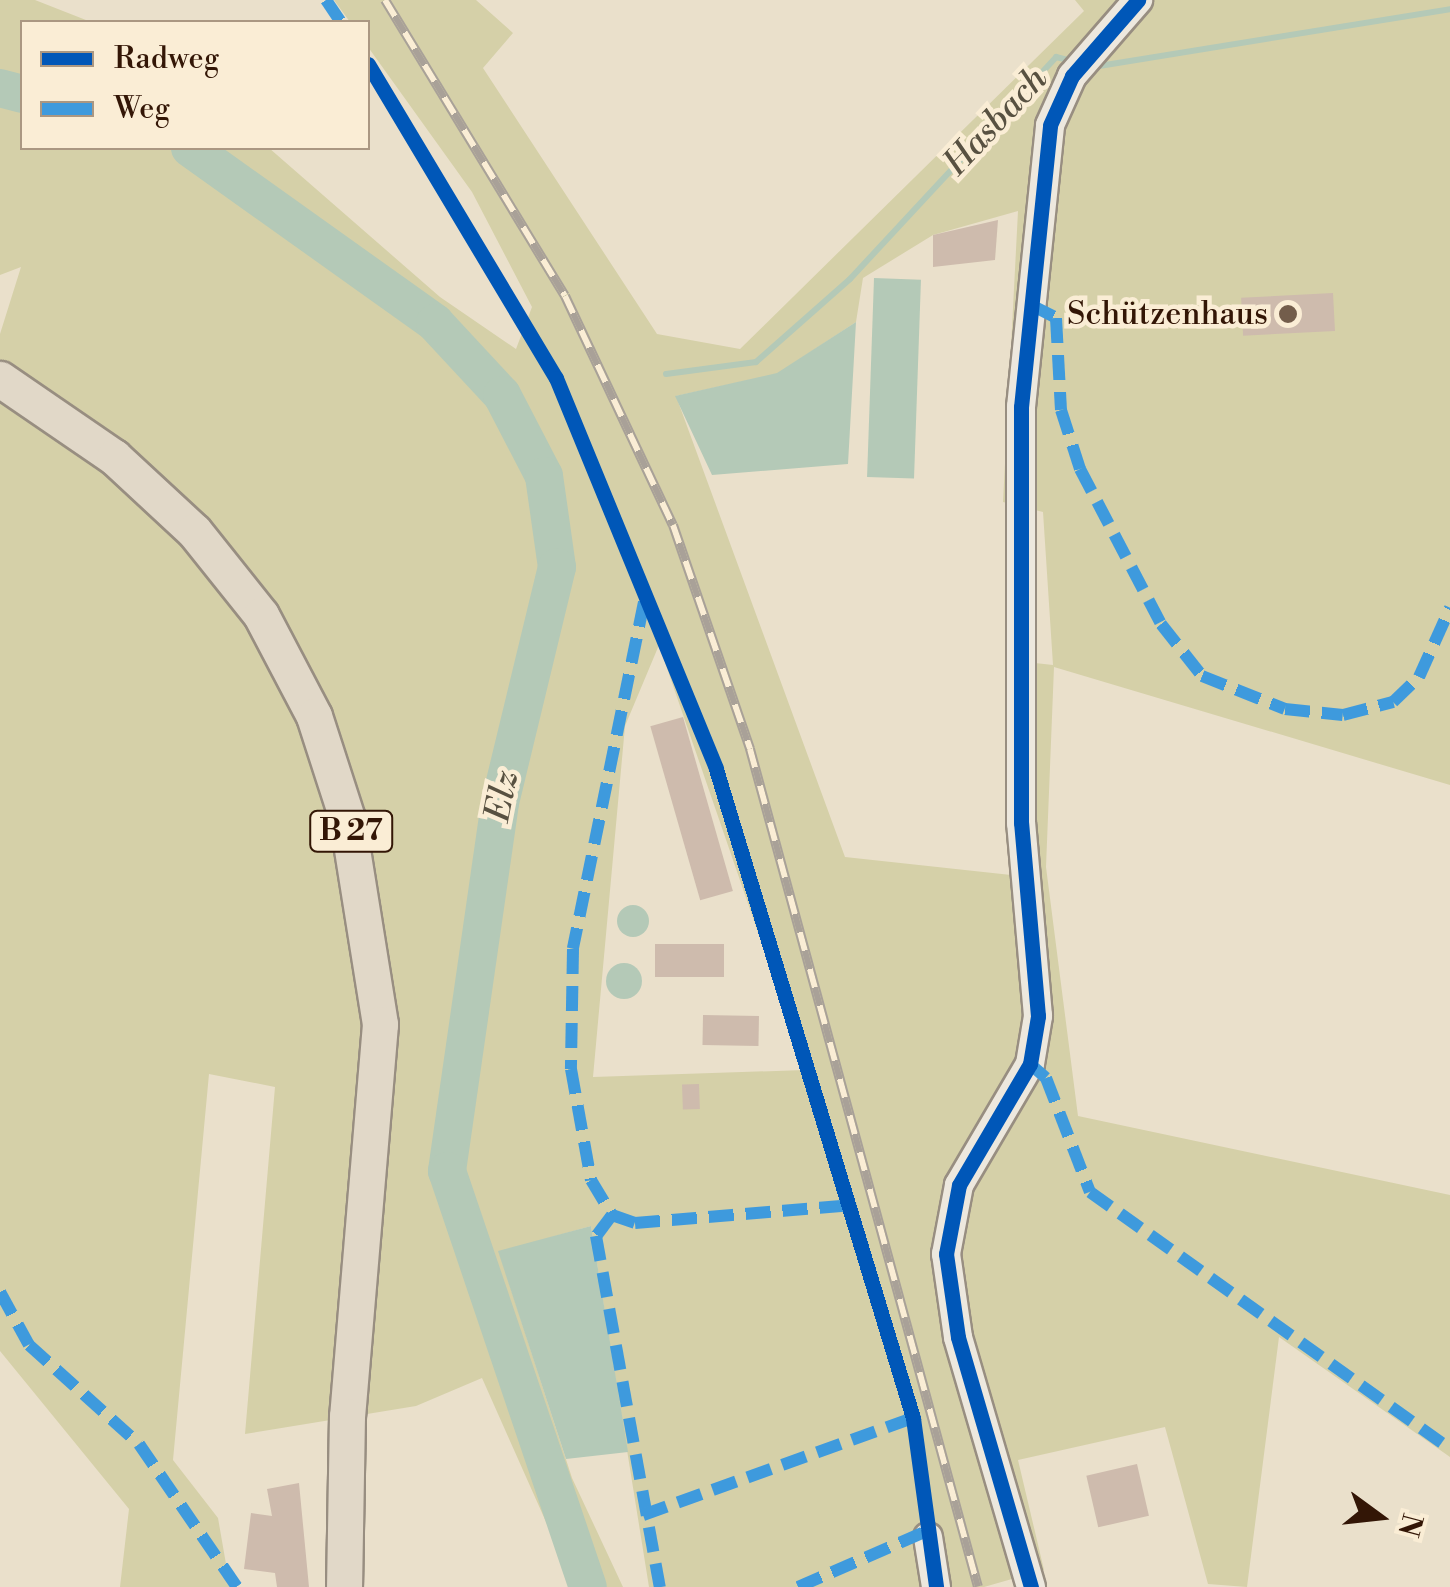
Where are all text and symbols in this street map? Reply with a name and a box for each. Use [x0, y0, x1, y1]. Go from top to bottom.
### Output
legend [20, 20, 370, 150]
text: Radweg [114, 40, 219, 78]
water label: Hasbach [935, 59, 1057, 185]
text: Weg [114, 90, 170, 128]
place label: Schützenhaus [1067, 295, 1268, 333]
marker: Schützenhaus [1277, 303, 1299, 325]
water label: Elz [478, 767, 528, 825]
road number: B 27 [308, 806, 394, 856]
north arrow [1330, 1467, 1430, 1567]
text: N [1390, 1510, 1429, 1540]

